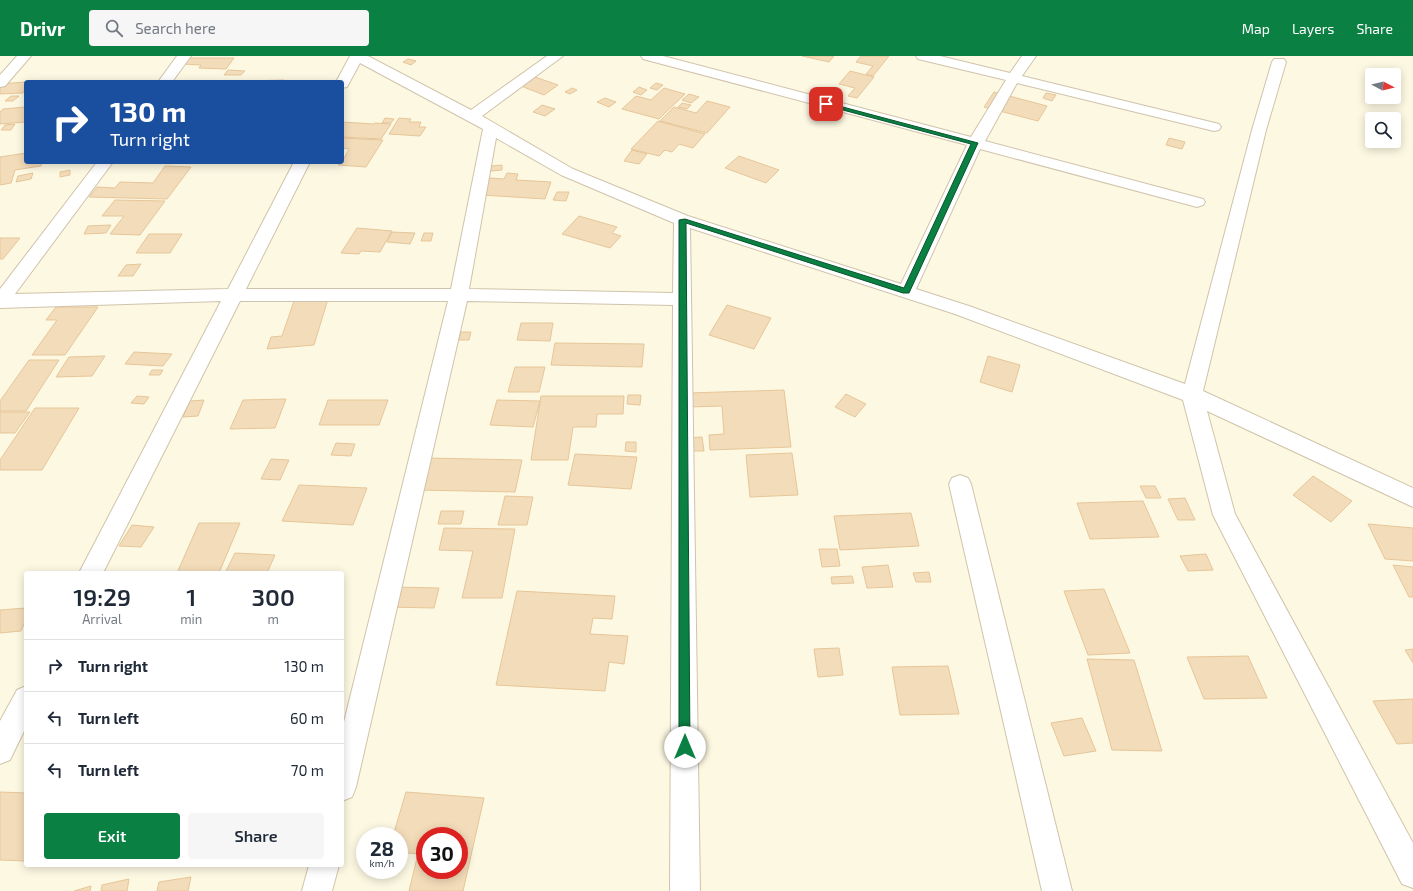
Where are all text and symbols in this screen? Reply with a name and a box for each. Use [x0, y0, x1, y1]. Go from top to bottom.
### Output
search box [89, 10, 369, 46]
text: Drivr [20, 17, 65, 40]
icon: search [103, 17, 125, 39]
text: Search here [135, 19, 216, 37]
text: Map [1242, 20, 1270, 37]
text: Layers [1292, 20, 1334, 37]
text: Share [1356, 20, 1393, 37]
north arrow [1365, 68, 1401, 104]
map controls [1365, 68, 1401, 148]
pin [809, 87, 843, 121]
icon: arrive [815, 93, 837, 115]
text: 130 m [110, 94, 186, 128]
icon: right [44, 96, 96, 148]
button: search [1365, 112, 1401, 148]
text: Turn right [110, 128, 190, 150]
text: 19:29 [73, 582, 131, 611]
text: 1 [186, 582, 196, 611]
text: 300 [252, 582, 295, 611]
text: Arrival [82, 611, 122, 627]
text: min [180, 611, 202, 627]
text: m [267, 611, 279, 627]
icon: right [44, 655, 66, 677]
text: Turn right [78, 657, 148, 675]
text: 130 m [284, 657, 324, 675]
icon: left [44, 707, 66, 729]
text: Turn left [78, 709, 139, 727]
text: 60 m [290, 709, 324, 727]
position arrow [664, 726, 706, 768]
icon: left [44, 759, 66, 781]
text: Turn left [78, 761, 139, 779]
text: 70 m [291, 761, 324, 779]
button: Exit [44, 813, 180, 859]
button: Share [188, 813, 324, 859]
speed limit sign: 30 [416, 827, 468, 879]
text: 28 [370, 836, 394, 860]
text: km/h [370, 857, 394, 869]

